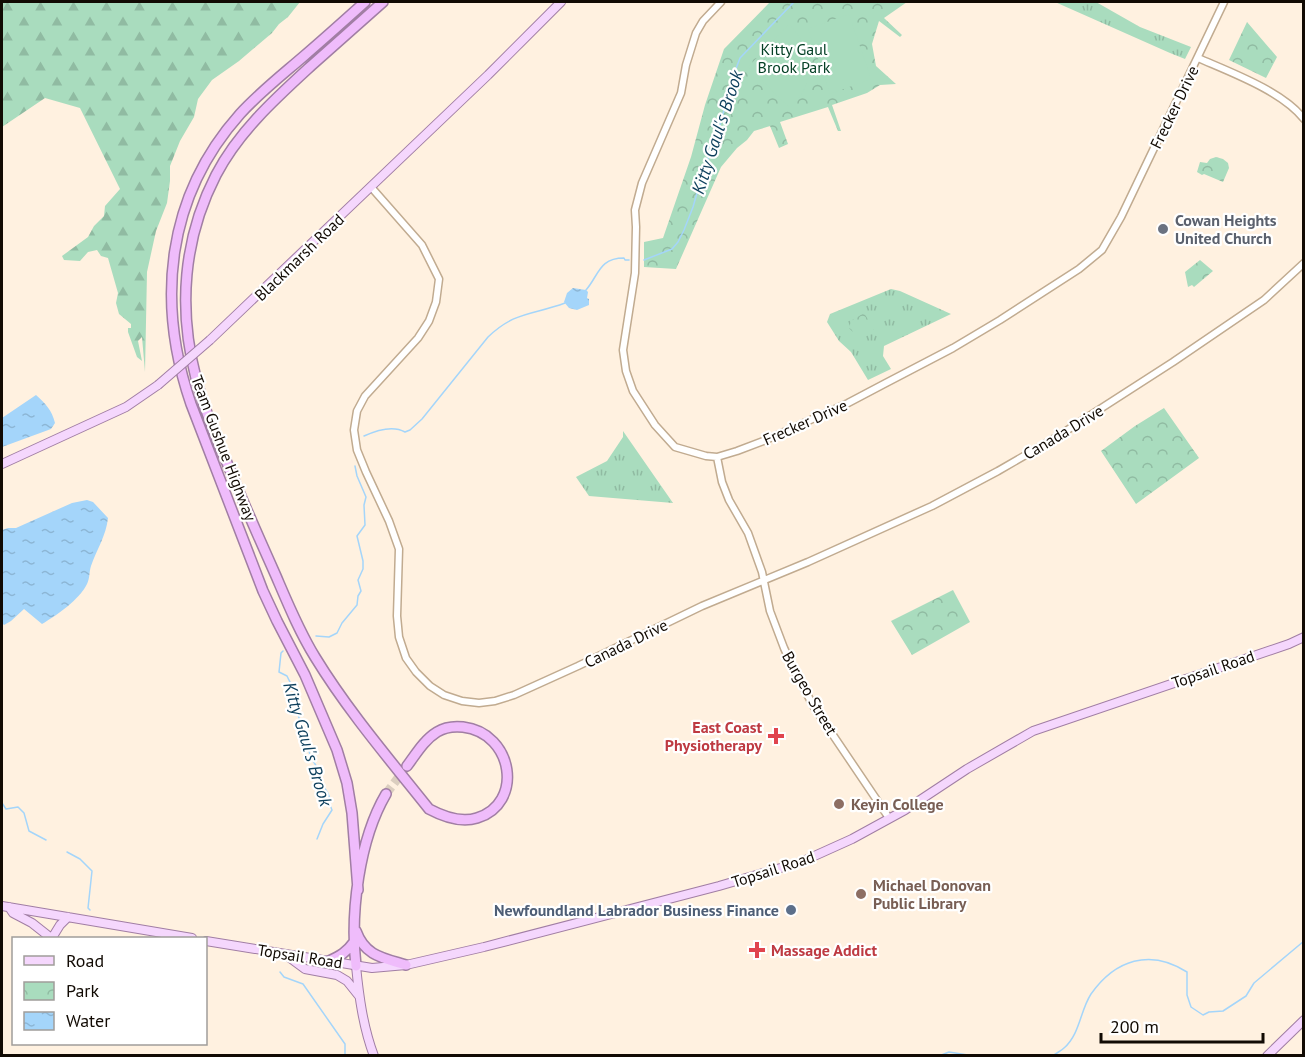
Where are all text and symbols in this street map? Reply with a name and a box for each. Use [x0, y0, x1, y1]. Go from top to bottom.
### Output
park label: Kitty Gaul Brook Park [758, 39, 831, 77]
street label: Frecker Drive [1145, 62, 1203, 152]
water label: Kitty Gaul's Brook [686, 66, 748, 197]
street label: Blackmarsh Road [250, 209, 348, 305]
place label: Cowan Heights United Church [1175, 210, 1277, 248]
marker: Cowan Heights United Church [1156, 222, 1170, 236]
street label: Team Gushue Highway [187, 372, 261, 524]
street label: Frecker Drive [760, 395, 850, 449]
street label: Canada Drive [1019, 400, 1107, 464]
street label: Canada Drive [581, 614, 671, 672]
street label: Topsail Road [1169, 646, 1257, 692]
street label: Burgeo Street [778, 647, 842, 739]
water label: Kitty Gaul's Brook [278, 679, 338, 810]
place label: East Coast Physiotherapy [665, 717, 762, 755]
marker: East Coast Physiotherapy [767, 727, 785, 745]
place label: Keyin College [851, 794, 944, 814]
marker: Keyin College [832, 797, 846, 811]
street label: Topsail Road [729, 846, 817, 892]
place label: Michael Donovan Public Library [873, 875, 991, 913]
marker: Michael Donovan Public Library [854, 887, 868, 901]
place label: Newfoundland Labrador Business Finance [494, 900, 779, 920]
marker: Newfoundland Labrador Business Finance [784, 903, 798, 917]
legend [12, 937, 207, 1045]
street label: Topsail Road [256, 939, 344, 973]
place label: Massage Addict [771, 940, 877, 960]
marker: Massage Addict [748, 941, 766, 959]
text: Road [66, 949, 104, 972]
text: Park [66, 979, 99, 1002]
scale bar [1101, 1006, 1263, 1044]
text: Water [66, 1009, 110, 1032]
text: 200 m [1110, 1015, 1159, 1038]

